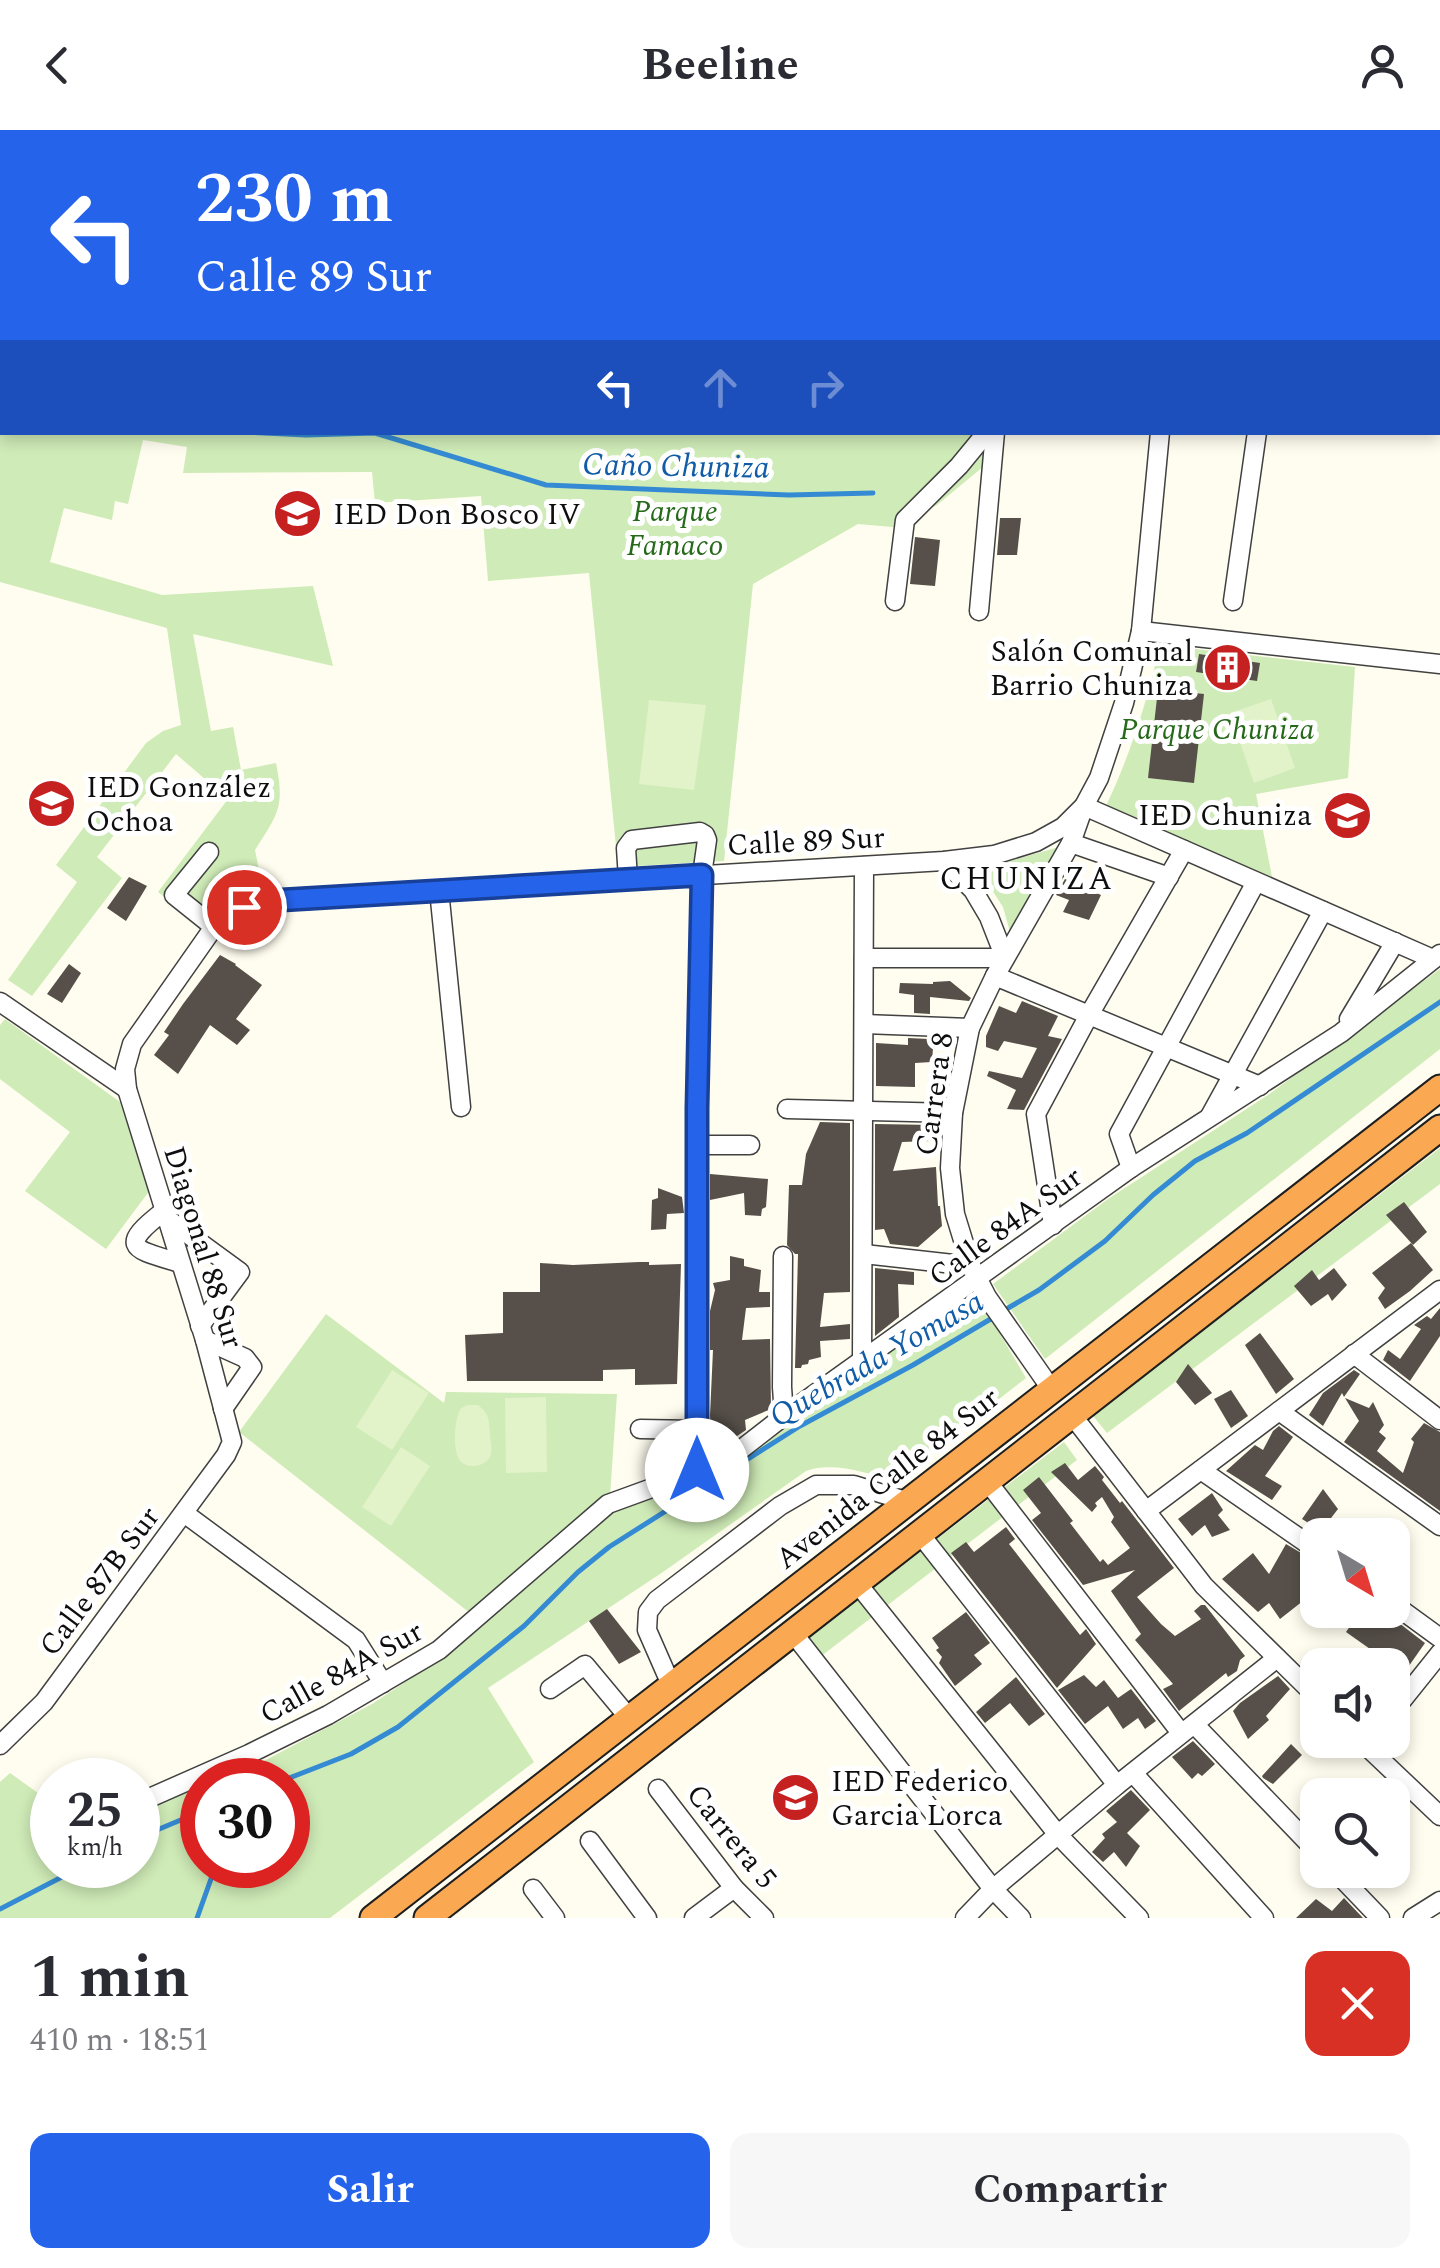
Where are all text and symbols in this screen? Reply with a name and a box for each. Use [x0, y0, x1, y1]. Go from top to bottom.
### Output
text: Beeline [641, 31, 799, 100]
icon: back [30, 38, 85, 93]
icon: person [1355, 38, 1410, 93]
text: 230 m [195, 147, 393, 253]
icon: left [30, 170, 160, 300]
text: Calle 89 Sur [195, 243, 432, 312]
icon: left [588, 360, 643, 415]
icon: ahead [693, 360, 748, 415]
icon: right [798, 360, 853, 415]
water label: Caño Chuniza [582, 440, 770, 493]
school or university icon: IED Don Bosco IV [272, 488, 324, 540]
park label: Parque Famaco [626, 489, 724, 569]
place label: IED Don Bosco IV [333, 492, 581, 538]
place label: Salón Comunal Barrio Chuniza [990, 629, 1193, 709]
building icon: Salón Comunal Barrio Chuniza [1202, 642, 1254, 694]
park label: Parque Chuniza [1119, 707, 1315, 753]
place label: IED González Ochoa [86, 765, 271, 845]
school or university icon: IED González Ochoa [25, 778, 77, 830]
school or university icon: IED Chuniza [1321, 789, 1373, 841]
place label: IED Chuniza [1138, 793, 1312, 839]
street label: Calle 89 Sur [726, 815, 886, 869]
district label: CHUNIZA [940, 855, 1114, 904]
pin [202, 865, 287, 950]
icon: arrive [217, 880, 272, 935]
street label: Carrera 8 [904, 1029, 966, 1159]
street label: Diagonal 88 Sur [150, 1140, 256, 1354]
street label: Calle 84A Sur [919, 1155, 1092, 1299]
water label: Quebrada Yomasa [760, 1278, 993, 1441]
street label: Avenida Calle 84 Sur [765, 1376, 1010, 1581]
position arrow [645, 1418, 749, 1522]
street label: Calle 87B Sur [28, 1497, 172, 1666]
north arrow [1300, 1518, 1410, 1628]
map controls [1300, 1518, 1410, 1888]
street label: Calle 84A Sur [251, 1609, 432, 1737]
button: sound [1300, 1648, 1410, 1758]
speed limit sign: 30 [180, 1758, 310, 1888]
place label: IED Federico Garcia Lorca [831, 1759, 1008, 1839]
school or university icon: IED Federico Garcia Lorca [770, 1772, 822, 1824]
text: 25 [67, 1773, 123, 1849]
street label: Carrera 5 [674, 1774, 788, 1899]
button: search [1300, 1778, 1410, 1888]
text: km/h [67, 1829, 123, 1867]
text: 1 min [30, 1932, 190, 2024]
button: close [1305, 1951, 1410, 2056]
text: 410 m · 18:51 [30, 2016, 210, 2065]
button: Salir [30, 2133, 710, 2248]
button: Compartir [730, 2133, 1410, 2248]

